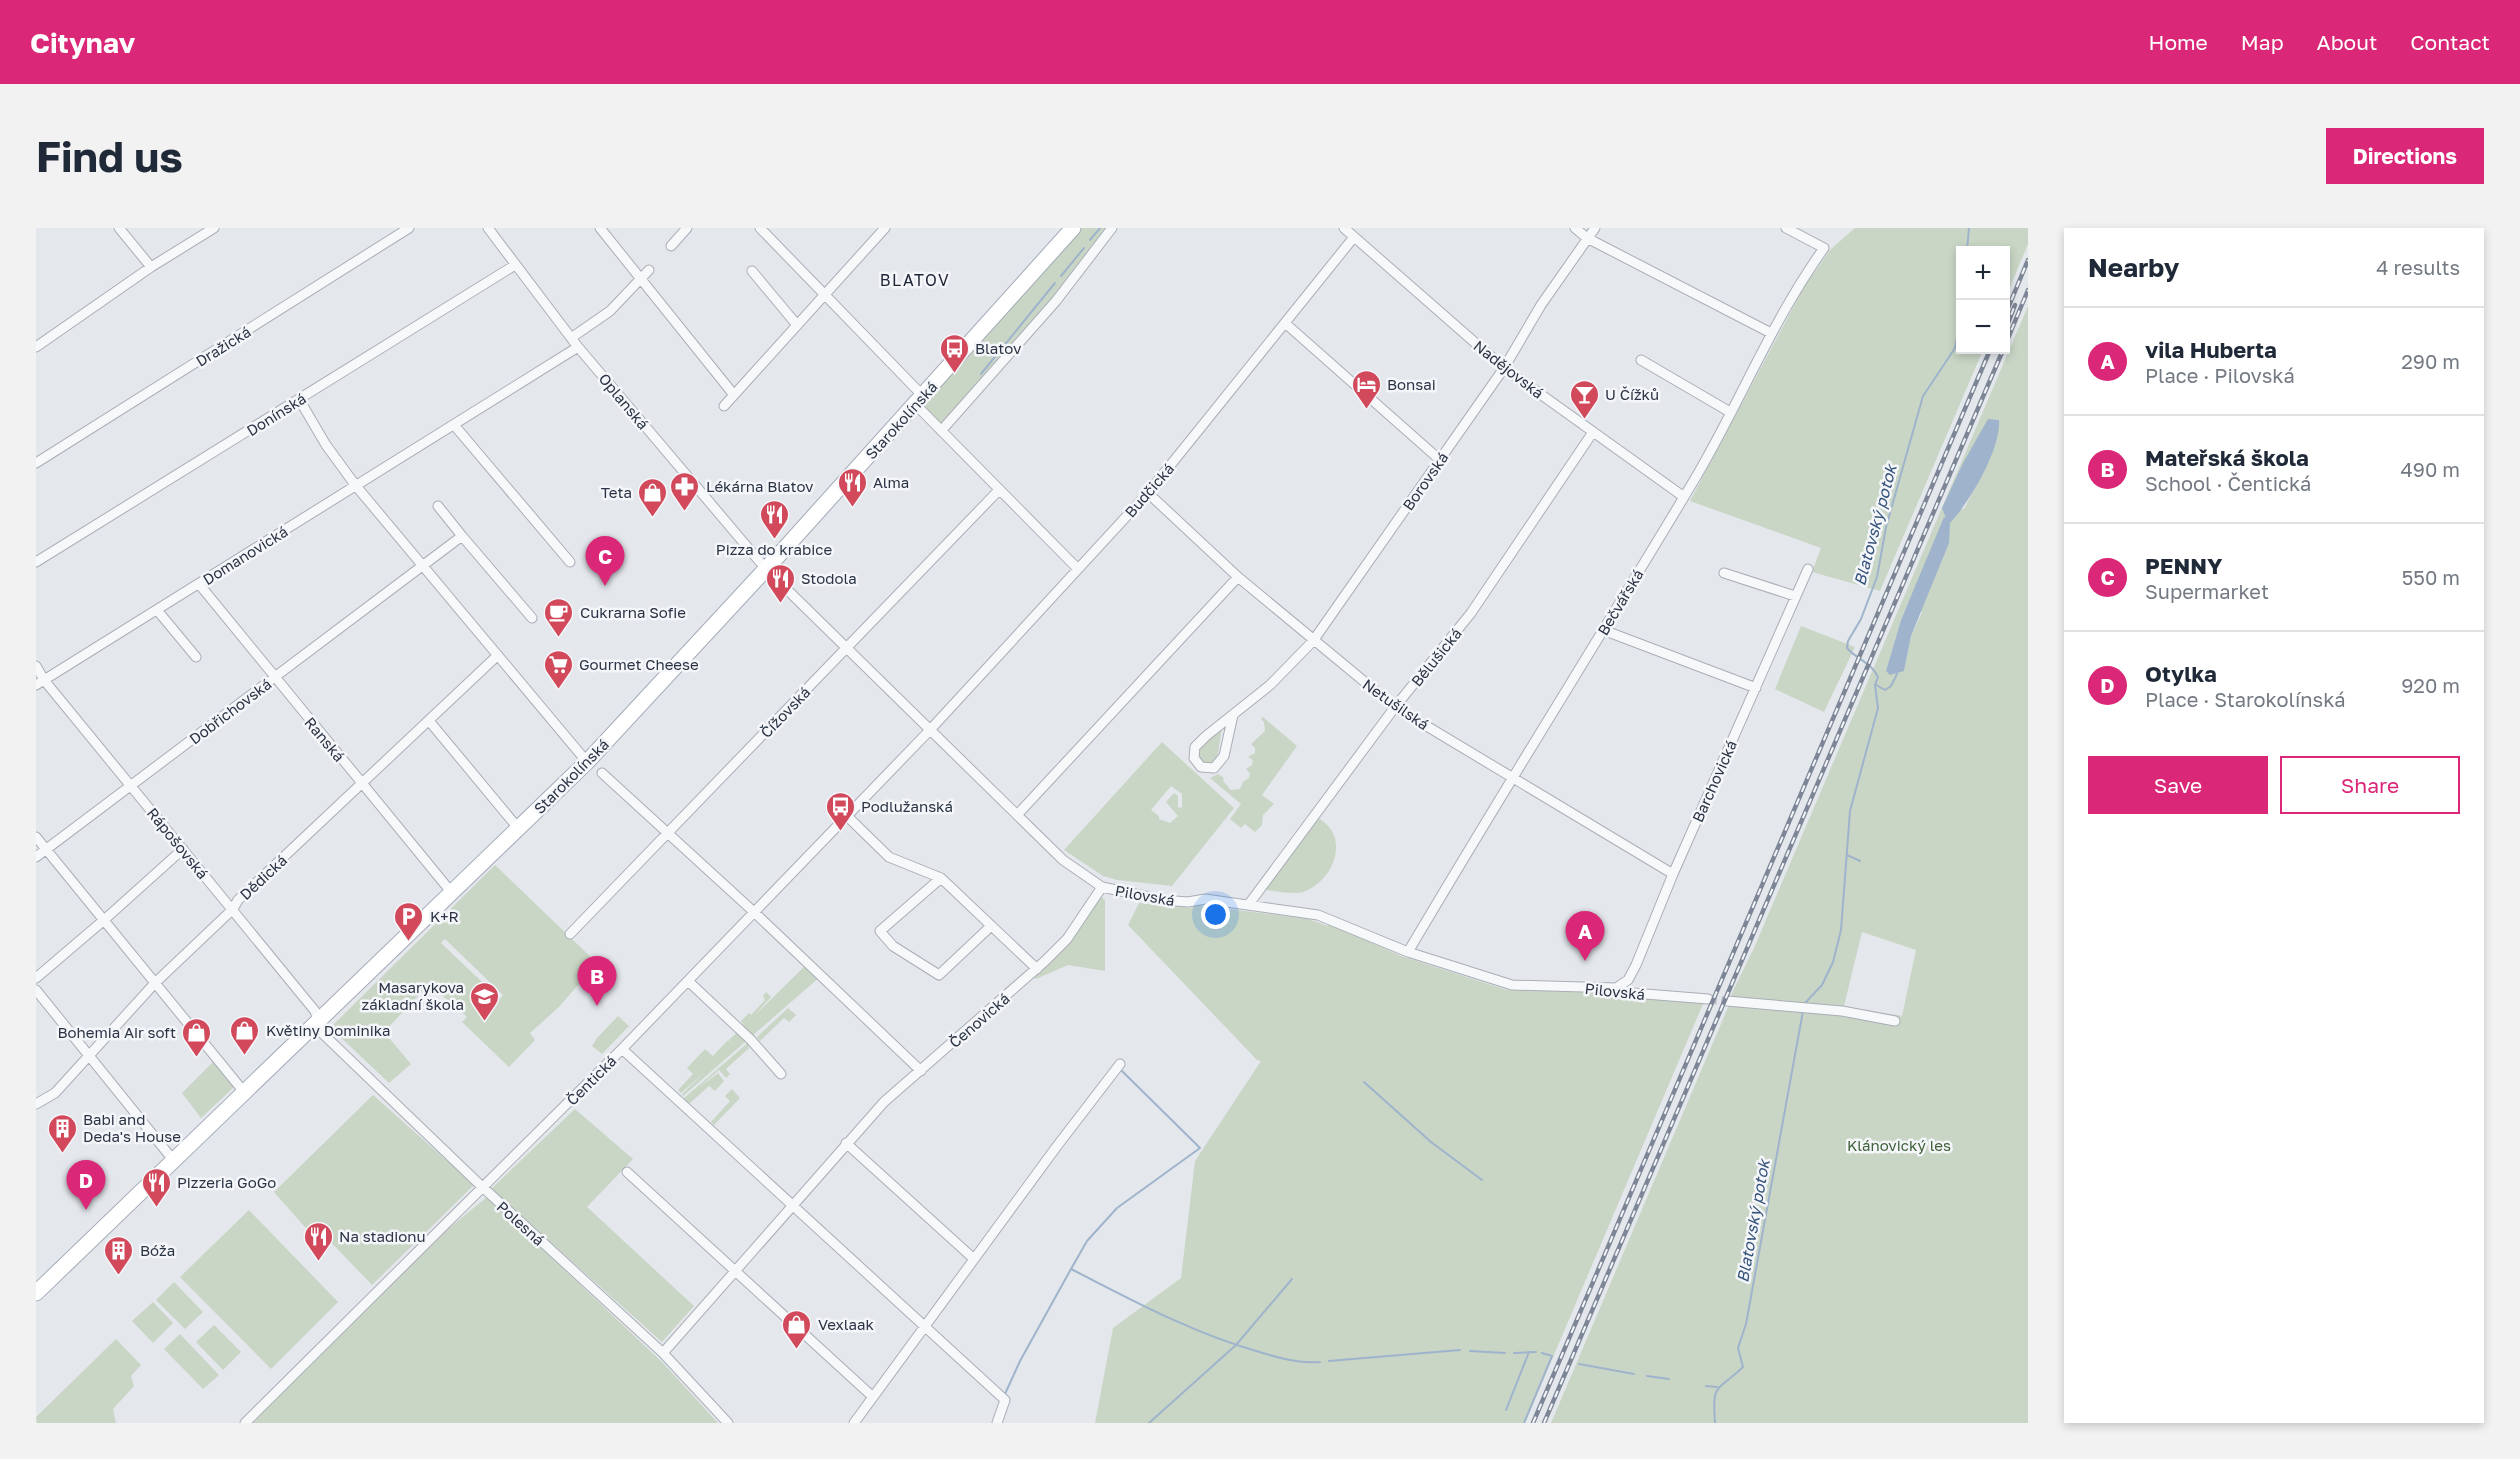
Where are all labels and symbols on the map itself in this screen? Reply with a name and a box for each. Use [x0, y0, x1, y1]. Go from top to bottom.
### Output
district label: BLATOV [880, 270, 950, 290]
street label: Dražická [192, 322, 254, 370]
bus stop icon: Blatov [938, 332, 970, 374]
street label: Nadějovská [1470, 336, 1548, 402]
place label: Blatov [975, 339, 1022, 357]
hotel icon: Bonsai [1350, 368, 1382, 410]
street label: Oplanská [595, 369, 653, 433]
place label: Bonsai [1387, 375, 1436, 393]
street label: Starokolínská [861, 377, 941, 463]
bar icon: U Čížků [1568, 378, 1600, 420]
place label: U Čížků [1605, 385, 1659, 403]
street label: Donínská [243, 389, 309, 439]
street label: Borovská [1399, 449, 1451, 513]
street label: Budčická [1121, 459, 1177, 521]
water label: Blatovský potok [1849, 460, 1901, 588]
restaurant icon: Alma [836, 466, 868, 508]
pharmacy icon: Lékárna Blatov [669, 470, 701, 512]
place label: Alma [873, 473, 909, 491]
shop icon: Teta [637, 476, 669, 518]
place label: Lékárna Blatov [706, 477, 814, 495]
place label: Teta [601, 483, 632, 501]
restaurant icon: Pizza do krabice [758, 498, 790, 540]
street label: Domanovická [199, 522, 291, 588]
pin: C [586, 536, 624, 586]
place label: Pizza do krabice [716, 540, 832, 558]
restaurant icon: Stodola [764, 562, 796, 604]
street label: Bečvářská [1593, 566, 1647, 638]
place label: Stodola [801, 569, 857, 587]
cafe icon: Cukrarna Sofie [543, 596, 575, 638]
place label: Cukrarna Sofie [580, 603, 686, 621]
street label: Bělušická [1407, 624, 1465, 690]
supermarket icon: Gourmet Cheese [542, 648, 574, 690]
place label: Gourmet Cheese [579, 655, 699, 673]
street label: Dobřichovská [186, 674, 274, 748]
street label: Netušilská [1359, 675, 1433, 733]
street label: Čížovská [756, 683, 814, 741]
street label: Ranská [301, 713, 349, 765]
street label: Starokolínská [530, 735, 612, 817]
street label: Barchovická [1688, 737, 1740, 825]
bus stop icon: Podlužanská [824, 790, 856, 832]
place label: Podlužanská [861, 797, 953, 815]
street label: Rápošovská [144, 804, 212, 882]
street label: Dědická [236, 851, 290, 903]
street label: Pilovská [1114, 881, 1176, 909]
parking icon: K+R [393, 900, 425, 942]
your location [1201, 900, 1230, 929]
place label: K+R [430, 907, 459, 925]
pin: A [1566, 912, 1604, 961]
pin: B [578, 956, 616, 1006]
place label: Masarykova základní škola [362, 978, 464, 1013]
street label: Pilovská [1584, 979, 1646, 1003]
school or university icon: Masarykova základní škola [469, 980, 501, 1022]
street label: Čenovická [945, 989, 1013, 1051]
shop icon: Květiny Dominika [229, 1014, 261, 1056]
shop icon: Bohemia Air soft [181, 1016, 213, 1058]
place label: Květiny Dominika [266, 1021, 391, 1039]
place label: Bohemia Air soft [57, 1023, 176, 1041]
street label: Čentická [562, 1051, 620, 1109]
place label: Babi and Deda's House [83, 1110, 181, 1145]
building icon: Babi and Deda's House [46, 1112, 78, 1154]
park label: Klánovický les [1847, 1136, 1951, 1154]
water label: Blatovský potok [1732, 1156, 1774, 1284]
pin: D [67, 1160, 106, 1210]
restaurant icon: Pizzeria GoGo [140, 1166, 172, 1208]
place label: Pizzeria GoGo [177, 1173, 276, 1191]
street label: Polesná [494, 1197, 548, 1249]
restaurant icon: Na stadionu [302, 1220, 334, 1262]
place label: Na stadionu [339, 1227, 426, 1245]
building icon: Bóža [103, 1234, 135, 1276]
place label: Bóža [140, 1241, 175, 1259]
shop icon: Vexlaak [781, 1308, 813, 1350]
place label: Vexlaak [818, 1315, 875, 1333]

